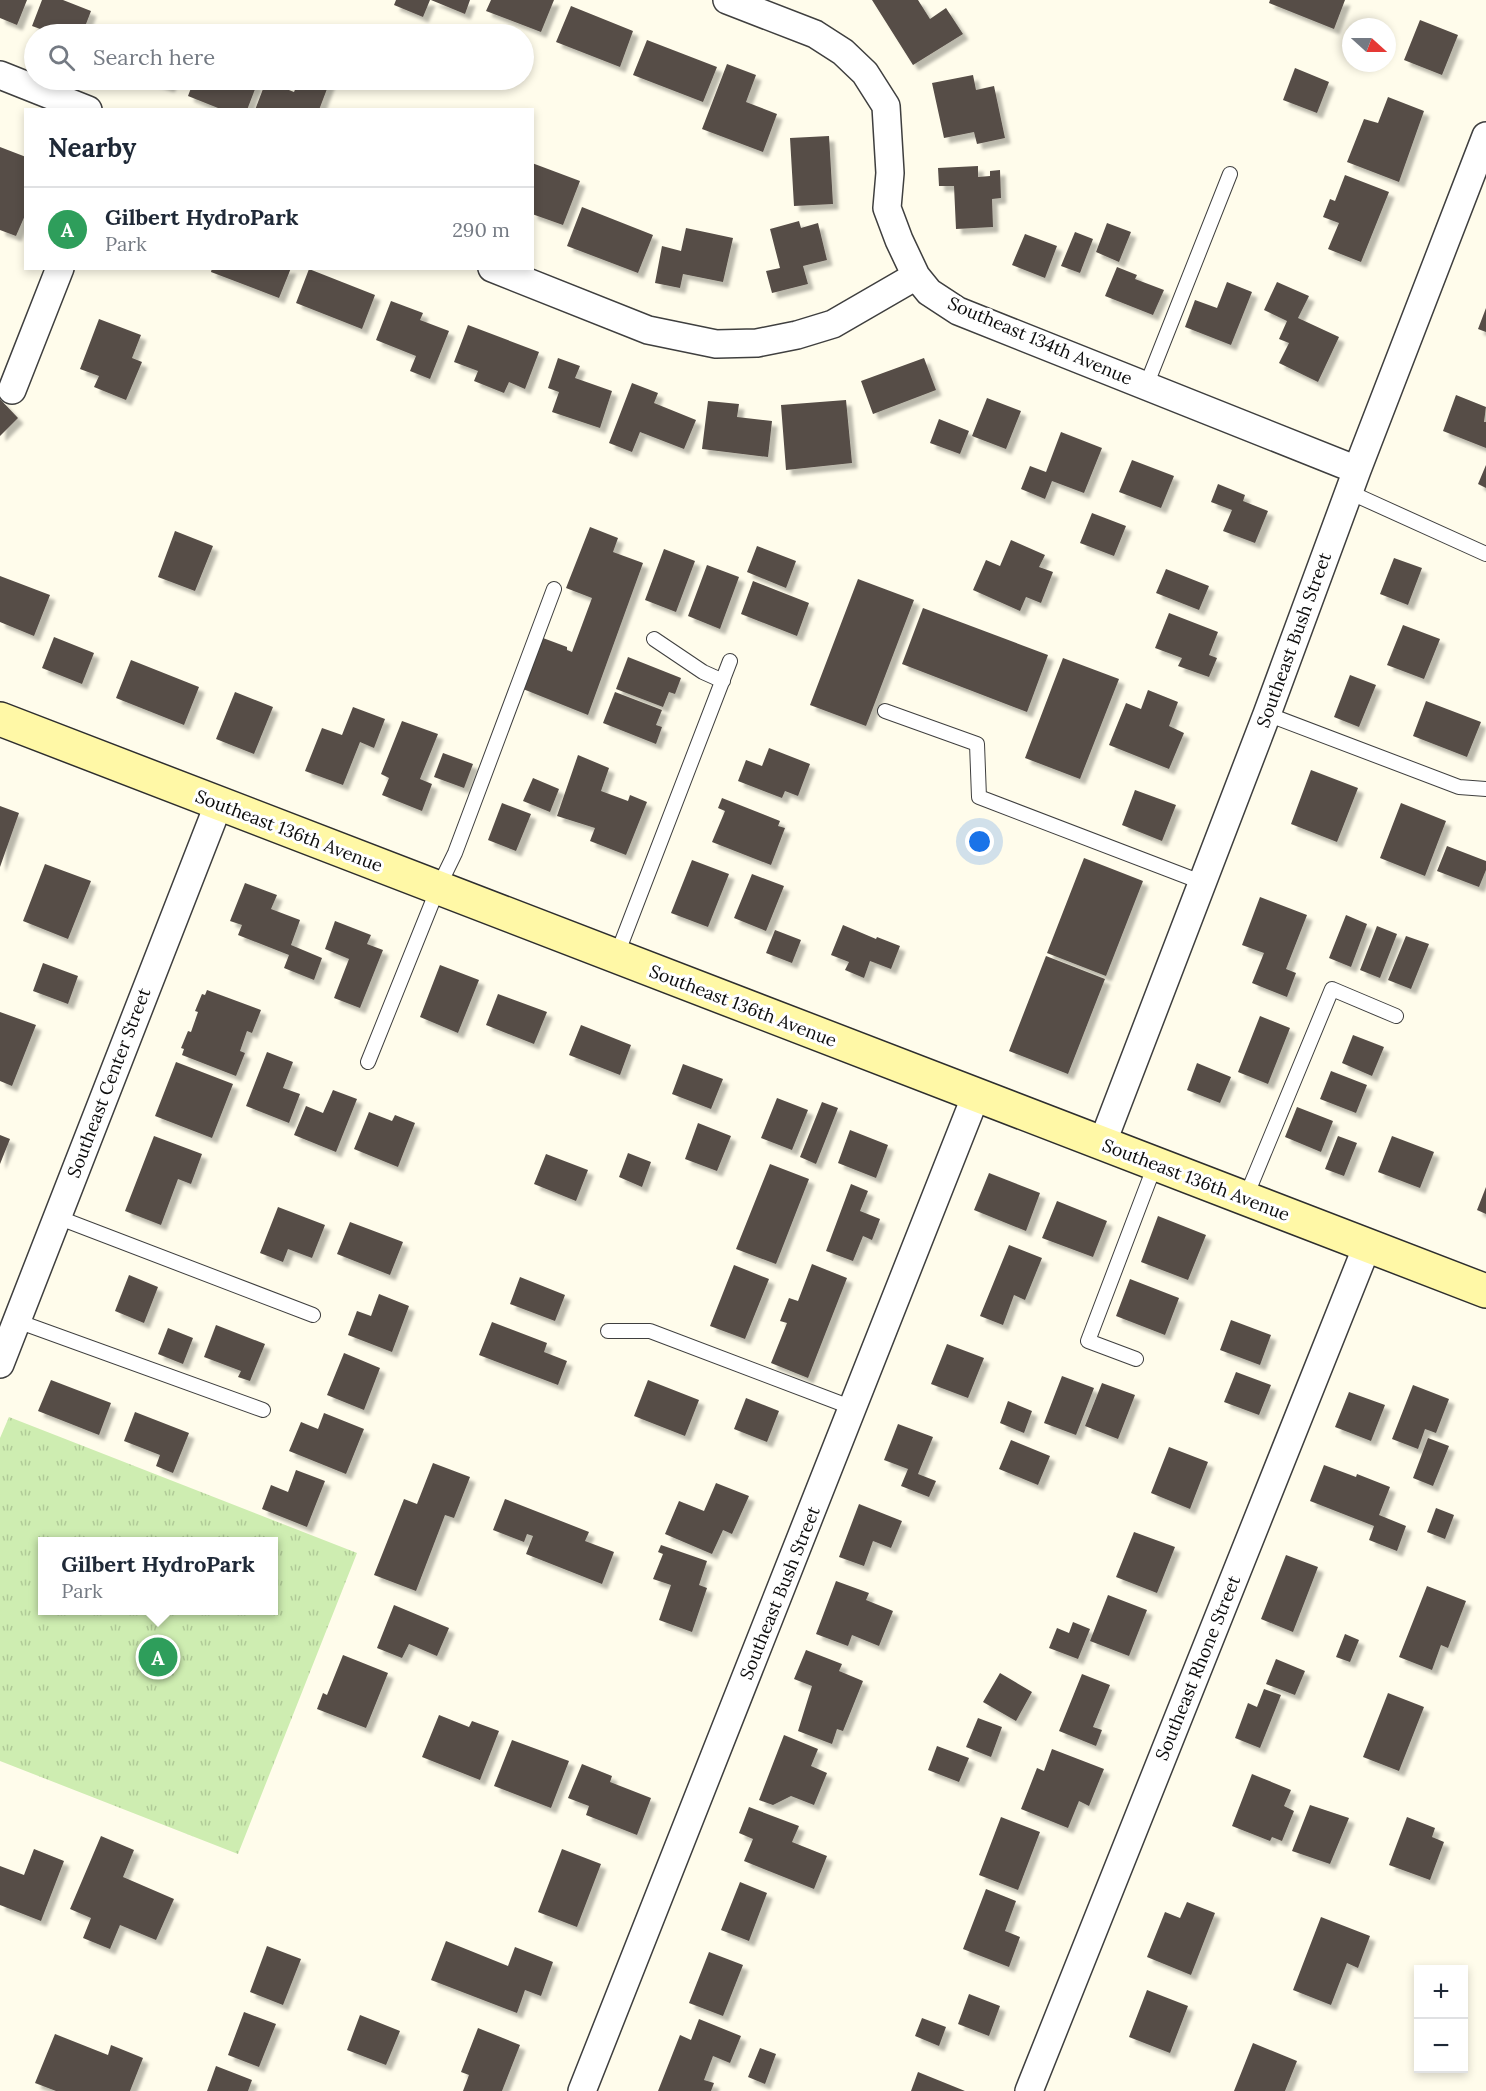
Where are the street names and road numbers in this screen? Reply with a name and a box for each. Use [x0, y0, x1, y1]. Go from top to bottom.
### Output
street label: Southeast 134th Avenue [944, 291, 1136, 390]
street label: Southeast Bush Street [1251, 549, 1336, 731]
street label: Southeast 136th Avenue [192, 784, 386, 877]
street label: Southeast 136th Avenue [646, 959, 840, 1052]
street label: Southeast Center Street [62, 985, 155, 1181]
street label: Southeast 136th Avenue [1099, 1133, 1293, 1226]
street label: Southeast Bush Street [734, 1503, 825, 1683]
street label: Southeast Rhone Street [1150, 1572, 1245, 1764]

